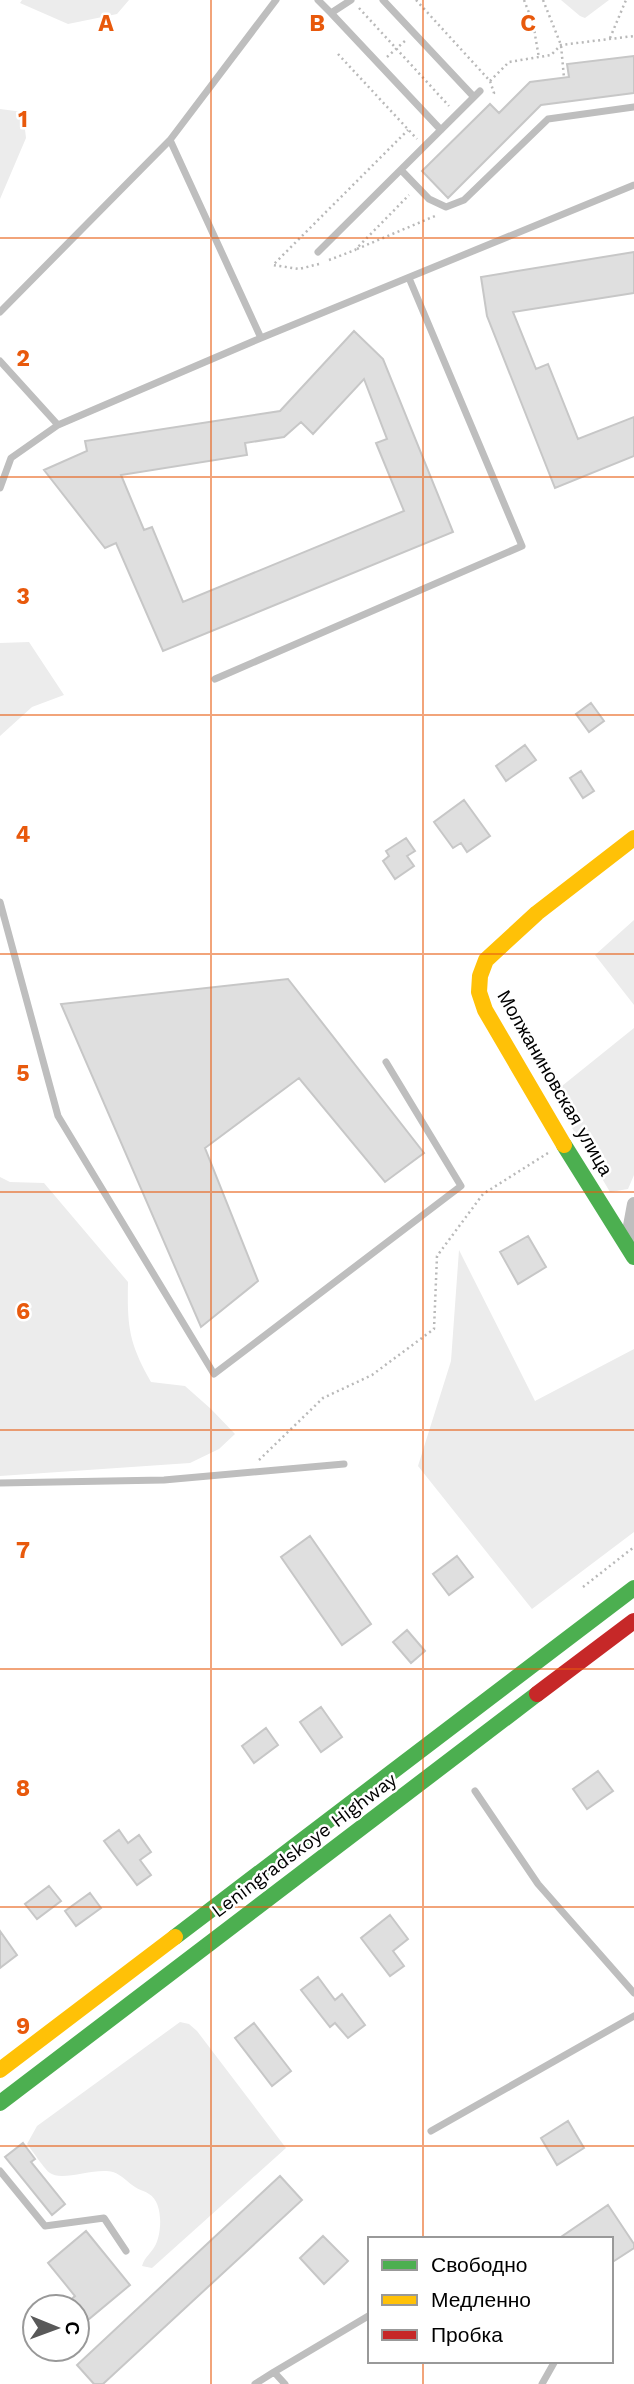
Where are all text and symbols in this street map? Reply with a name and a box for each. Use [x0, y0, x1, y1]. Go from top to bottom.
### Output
text: A [98, 10, 114, 37]
text: B [309, 10, 325, 37]
text: C [520, 10, 536, 37]
text: 1 [18, 106, 28, 133]
text: 2 [16, 345, 30, 372]
text: 3 [16, 583, 30, 610]
text: 4 [16, 821, 31, 848]
street label: Молжаниновская улица [492, 986, 618, 1180]
text: 5 [16, 1060, 30, 1087]
text: 6 [16, 1298, 30, 1325]
text: 7 [16, 1537, 30, 1564]
street label: Leningradskoye Highway [207, 1768, 401, 1922]
text: 8 [16, 1775, 30, 1802]
text: 9 [16, 2013, 30, 2040]
legend [368, 2237, 613, 2363]
text: Свободно [431, 2252, 528, 2277]
text: Медленно [431, 2287, 531, 2312]
north arrow [21, 2293, 91, 2363]
text: С [61, 2321, 84, 2336]
text: Пробка [431, 2322, 503, 2347]

